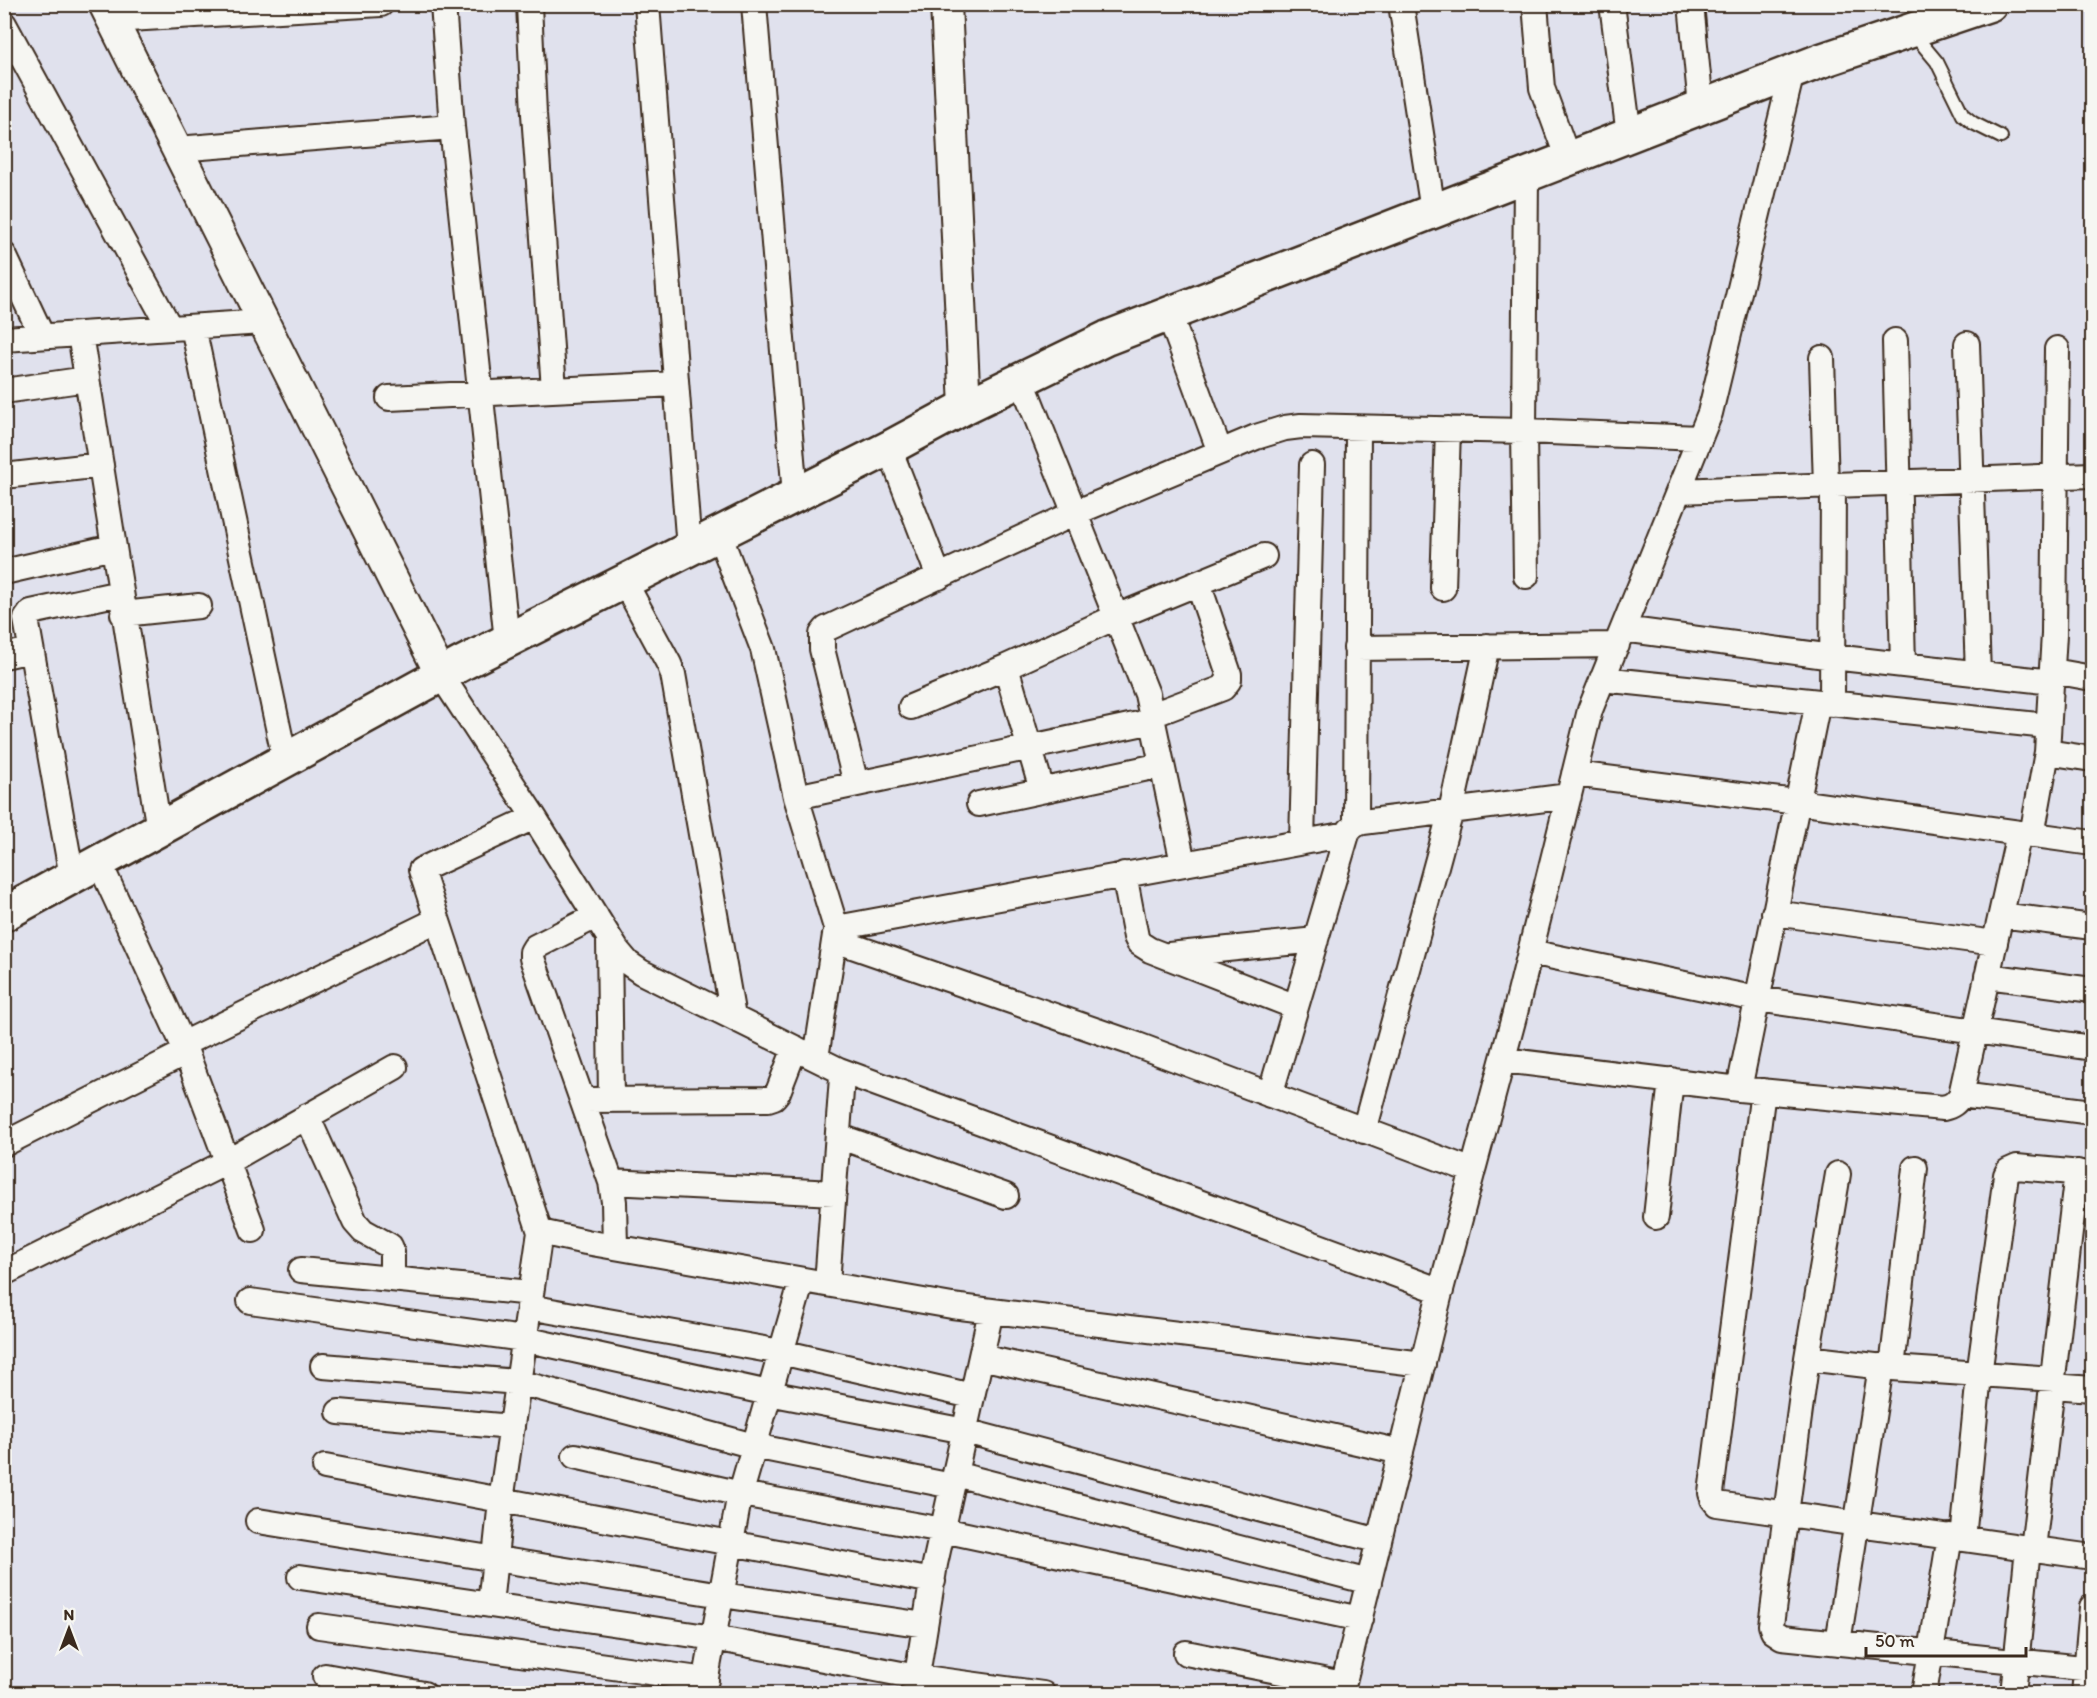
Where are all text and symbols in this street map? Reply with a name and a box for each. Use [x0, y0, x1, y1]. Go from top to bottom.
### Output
north arrow [39, 1599, 99, 1659]
text: N [64, 1605, 74, 1624]
scale bar [1866, 1620, 2026, 1658]
text: 50 m [1875, 1630, 1915, 1652]

